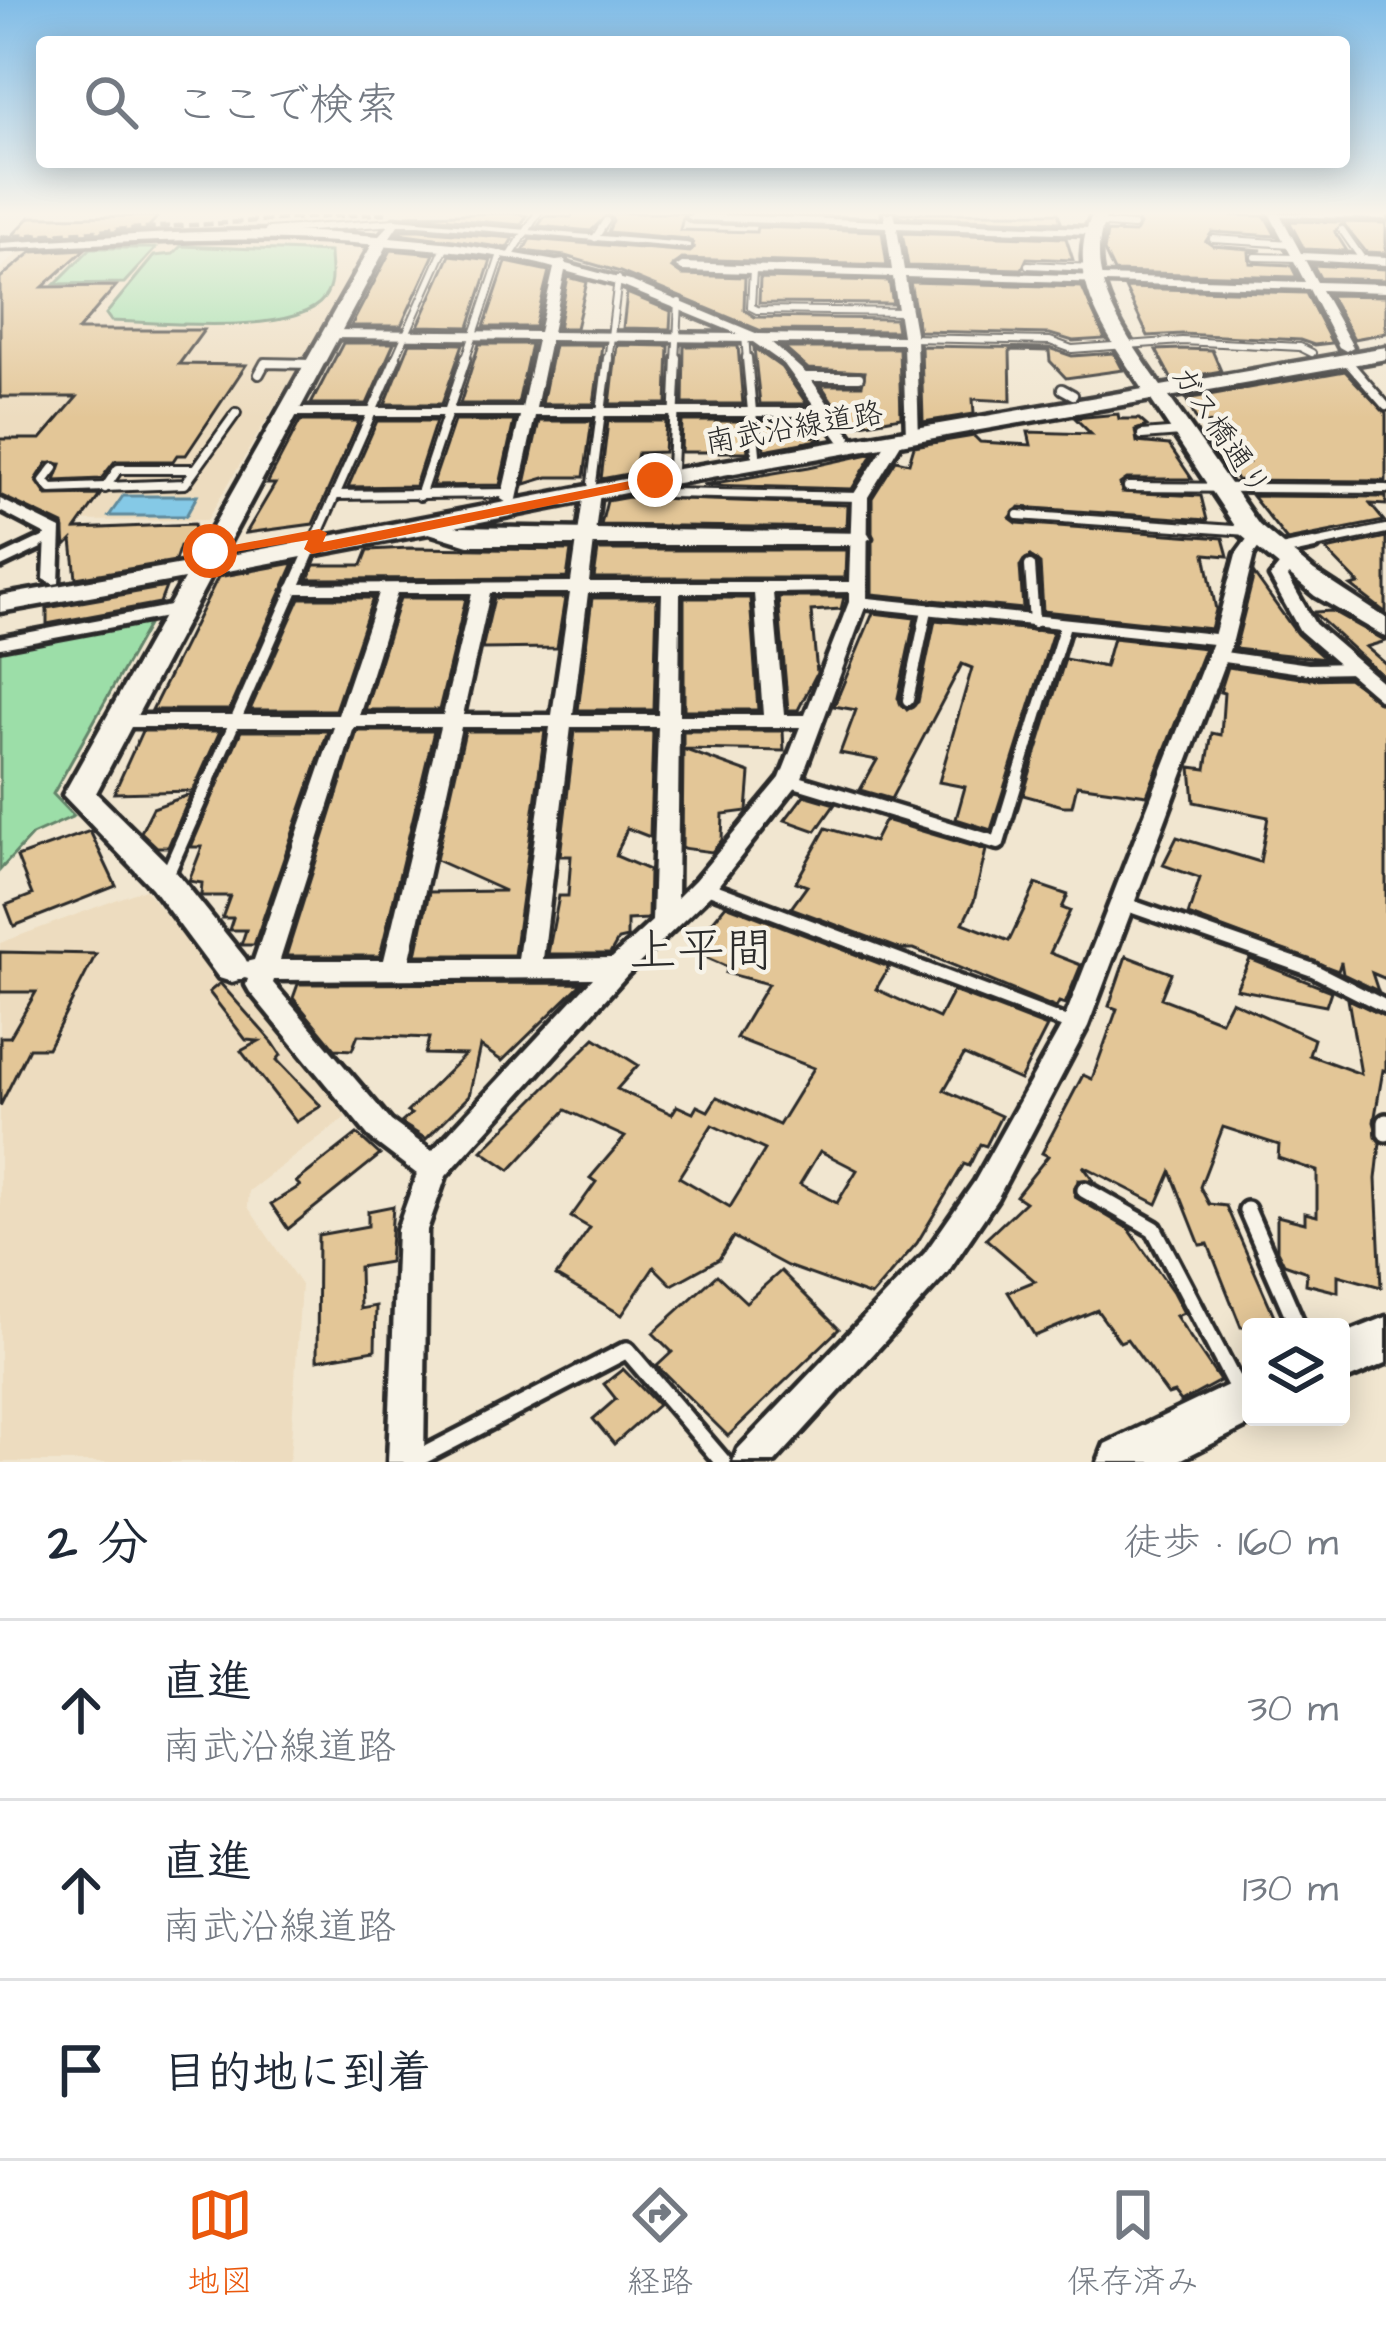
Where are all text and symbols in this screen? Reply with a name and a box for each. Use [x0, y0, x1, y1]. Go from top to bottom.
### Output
search box [36, 36, 1350, 168]
icon: search [78, 69, 144, 135]
text: ここで検索 [174, 75, 399, 137]
street label: ガス橋通り [1161, 356, 1280, 505]
street label: 南武沿線道路 [702, 392, 886, 464]
route end [628, 453, 682, 507]
route start [183, 524, 237, 578]
district label: 上平間 [629, 919, 773, 985]
map controls [1242, 1318, 1350, 1426]
button: layers [1242, 1318, 1350, 1426]
text: 2 分 [48, 1509, 149, 1580]
text: 徒歩 · 160 m [1123, 1517, 1338, 1571]
text: 直進 [162, 1652, 252, 1714]
icon: ahead [48, 1677, 114, 1743]
text: 30 m [1248, 1683, 1338, 1737]
text: 南武沿線道路 [162, 1721, 396, 1775]
text: 直進 [162, 1832, 252, 1894]
icon: ahead [48, 1857, 114, 1923]
text: 130 m [1243, 1863, 1338, 1917]
text: 南武沿線道路 [162, 1901, 396, 1955]
icon: arrive [48, 2037, 114, 2103]
text: 目的地に到着 [162, 2043, 432, 2105]
tab: 地図 [187, 2182, 253, 2305]
tab: 経路 [627, 2182, 693, 2305]
tab: 保存済み [1067, 2182, 1199, 2305]

